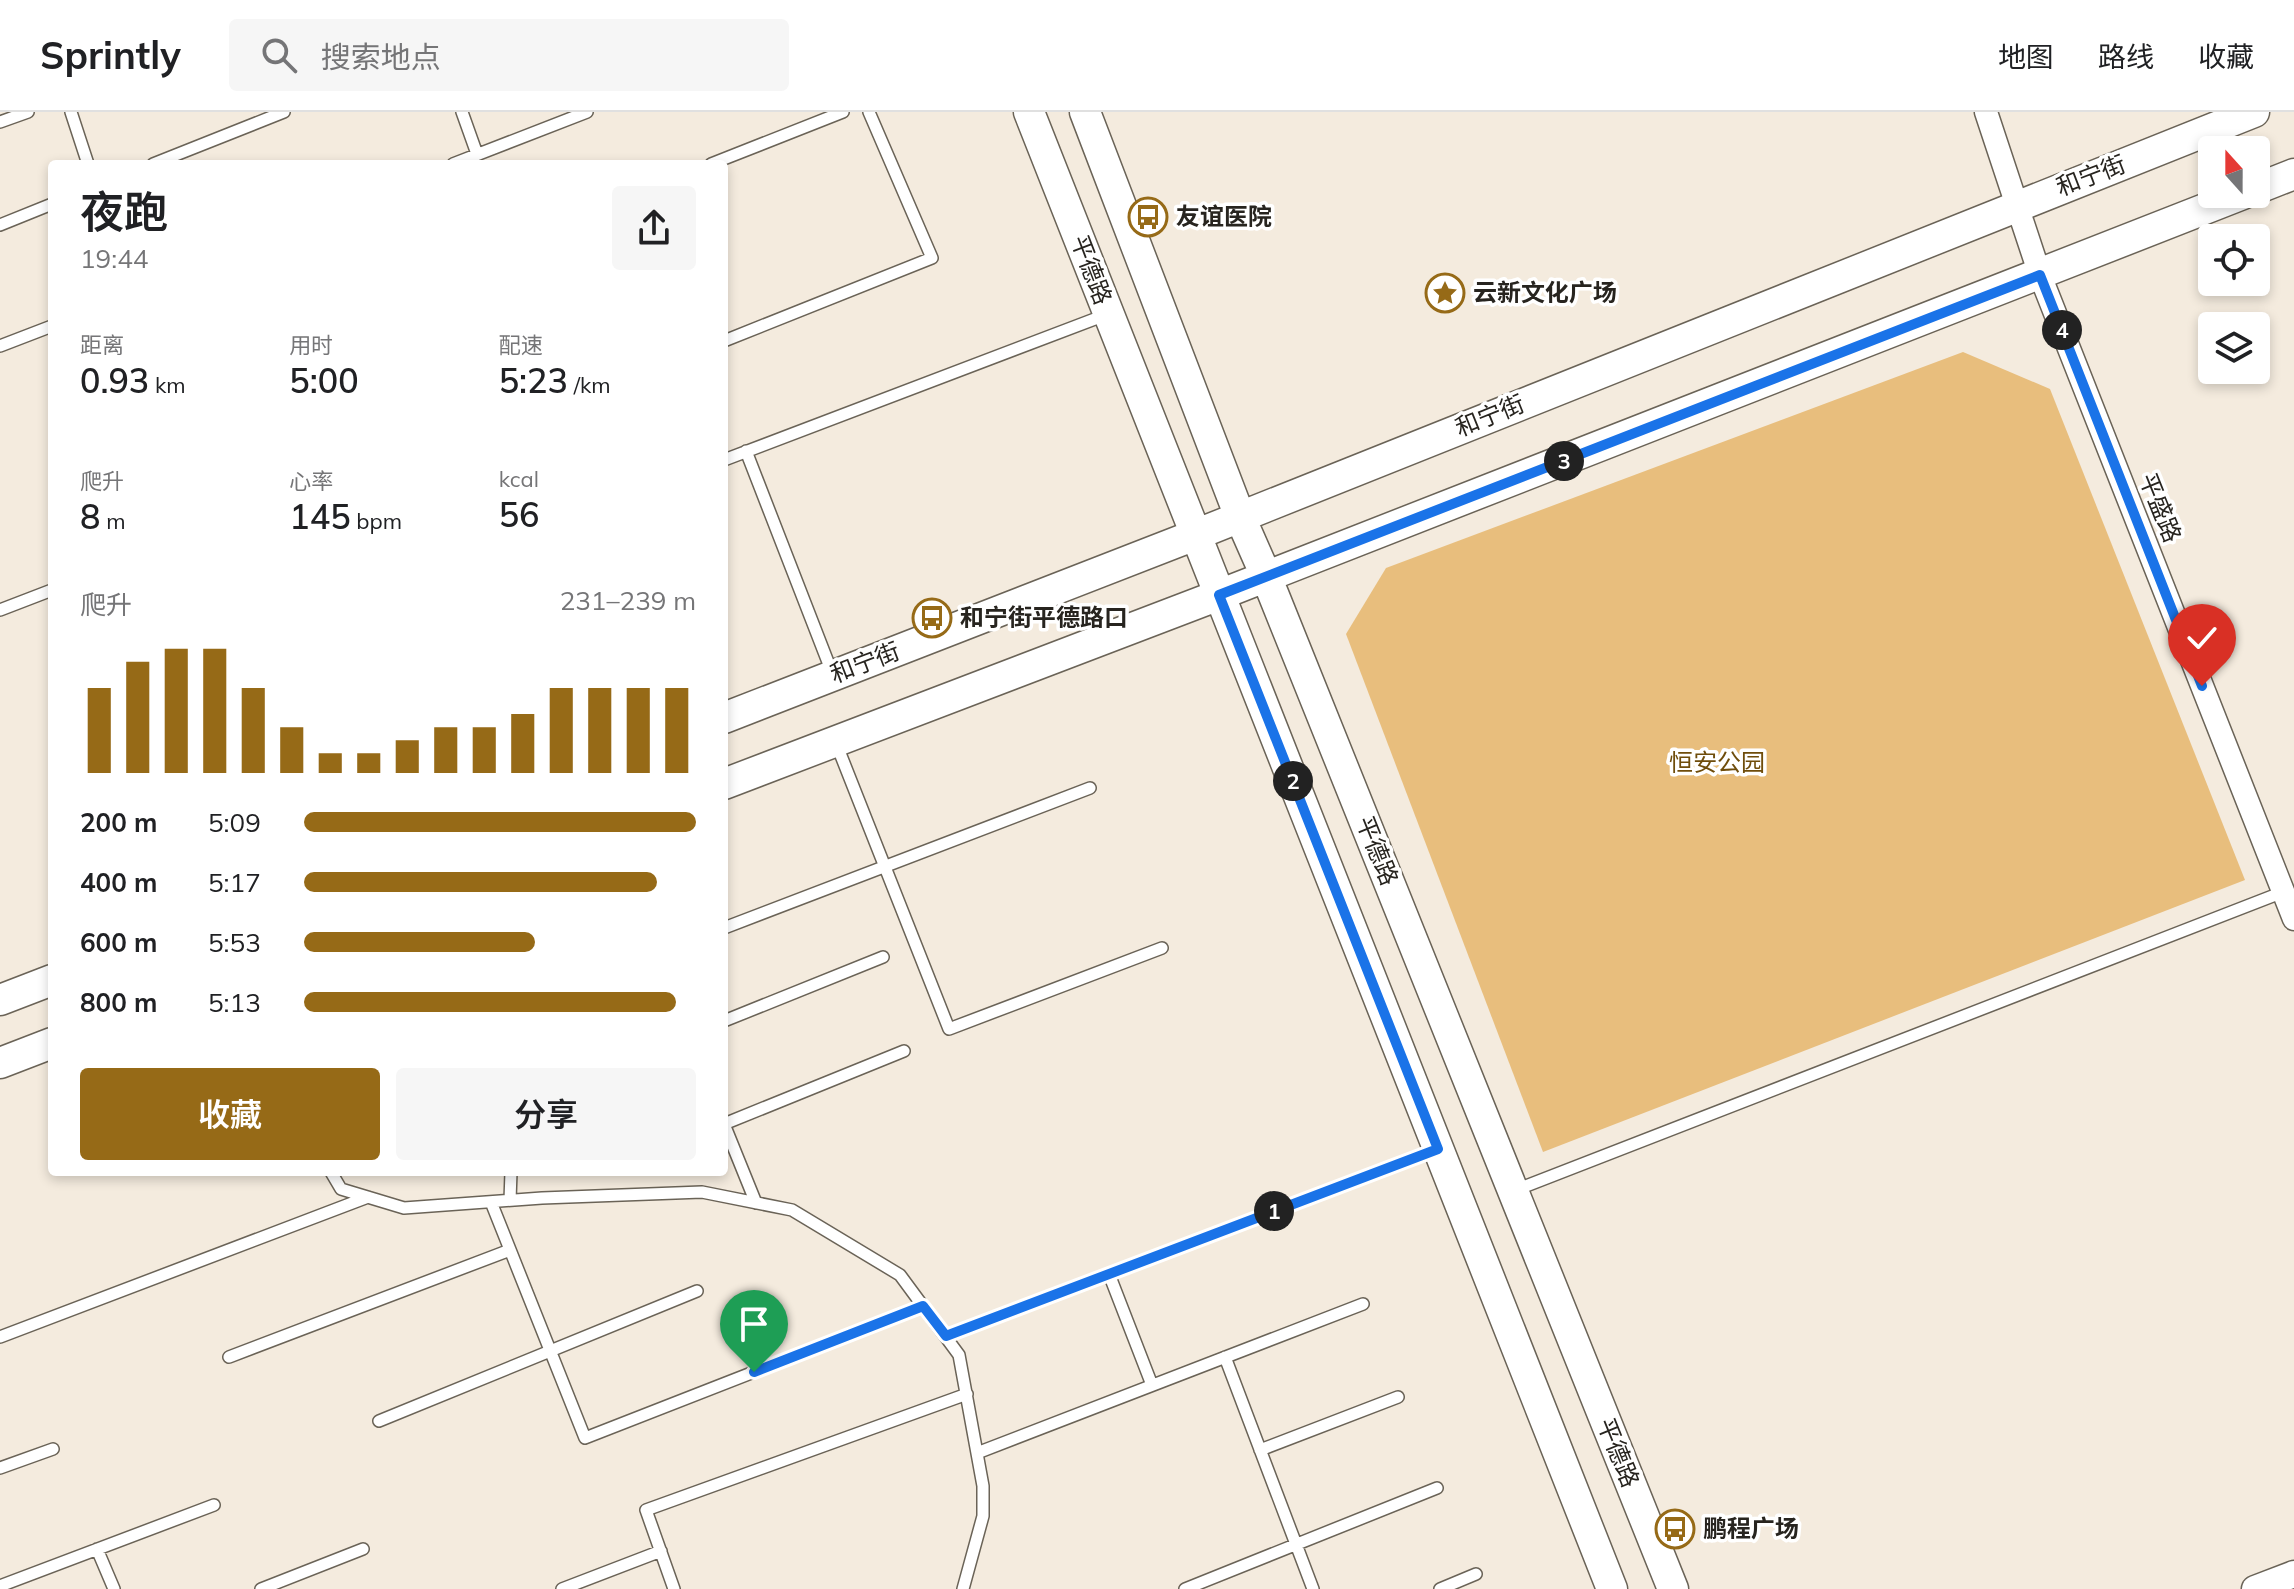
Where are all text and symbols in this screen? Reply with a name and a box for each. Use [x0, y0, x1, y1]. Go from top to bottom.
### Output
search box [229, 19, 789, 91]
text: Sprintly [40, 31, 181, 79]
icon: search [257, 33, 301, 77]
text: 搜索地点 [321, 38, 441, 76]
text: 地图 [1998, 39, 2054, 74]
text: 路线 [2098, 39, 2154, 74]
text: 收藏 [2198, 39, 2254, 74]
north arrow [2198, 136, 2270, 208]
map controls [2198, 136, 2270, 384]
street label: 和宁街 [2052, 148, 2130, 202]
text: 夜跑 [80, 184, 168, 239]
button: share [612, 186, 696, 270]
bus stop icon: 友谊医院 [1127, 196, 1169, 238]
place label: 友谊医院 [1176, 201, 1272, 231]
button: locate [2198, 224, 2270, 296]
street label: 平德路 [1065, 231, 1119, 309]
text: 19:44 [80, 242, 148, 275]
place icon: 云新文化广场 [1424, 272, 1466, 314]
place label: 云新文化广场 [1473, 277, 1617, 307]
pin: 4 [2042, 310, 2082, 350]
button: layers [2198, 312, 2270, 384]
text: 4 [2055, 316, 2069, 344]
text: 距离 [80, 331, 124, 359]
text: 用时 [289, 331, 333, 359]
text: 配速 [499, 331, 543, 359]
text: 0.93 [80, 359, 149, 402]
text: 5:00 [289, 359, 359, 402]
text: 5:23 [499, 359, 568, 402]
text: km [149, 371, 186, 399]
text: /km [568, 371, 611, 399]
street label: 和宁街 [1451, 388, 1529, 442]
pin: 3 [1544, 441, 1584, 481]
text: 3 [1557, 447, 1571, 475]
text: kcal [499, 465, 539, 493]
text: 爬升 [80, 467, 124, 495]
text: 心率 [289, 467, 333, 495]
street label: 平盛路 [2134, 469, 2188, 547]
text: 56 [499, 493, 539, 536]
text: 8 [80, 495, 100, 538]
text: 145 [289, 495, 351, 538]
text: m [100, 507, 125, 535]
text: bpm [351, 507, 402, 535]
text: 231–239 m [560, 584, 696, 617]
text: 爬升 [80, 588, 132, 621]
bus stop icon: 和宁街平德路口 [911, 597, 953, 639]
place label: 和宁街平德路口 [960, 602, 1128, 632]
pin [2168, 604, 2236, 686]
icon: check [2180, 616, 2224, 660]
street label: 和宁街 [826, 635, 904, 689]
park label: 恒安公园 [1669, 747, 1765, 777]
pin: 2 [1273, 761, 1313, 801]
text: 2 [1286, 767, 1300, 795]
text: 200 m [80, 806, 157, 839]
text: 5:09 [208, 806, 261, 839]
street label: 平德路 [1351, 812, 1405, 890]
text: 400 m [80, 866, 157, 899]
text: 5:17 [208, 866, 261, 899]
text: 600 m [80, 926, 157, 959]
text: 5:53 [208, 926, 261, 959]
text: 800 m [80, 986, 157, 1019]
text: 5:13 [208, 986, 261, 1019]
button: 收藏 [80, 1068, 380, 1160]
button: 分享 [396, 1068, 696, 1160]
pin: 1 [1254, 1191, 1294, 1231]
text: 1 [1267, 1197, 1281, 1225]
pin [720, 1290, 788, 1372]
icon: arrive [732, 1302, 776, 1346]
street label: 平德路 [1592, 1414, 1646, 1492]
bus stop icon: 鹏程广场 [1654, 1508, 1696, 1550]
place label: 鹏程广场 [1703, 1513, 1799, 1543]

